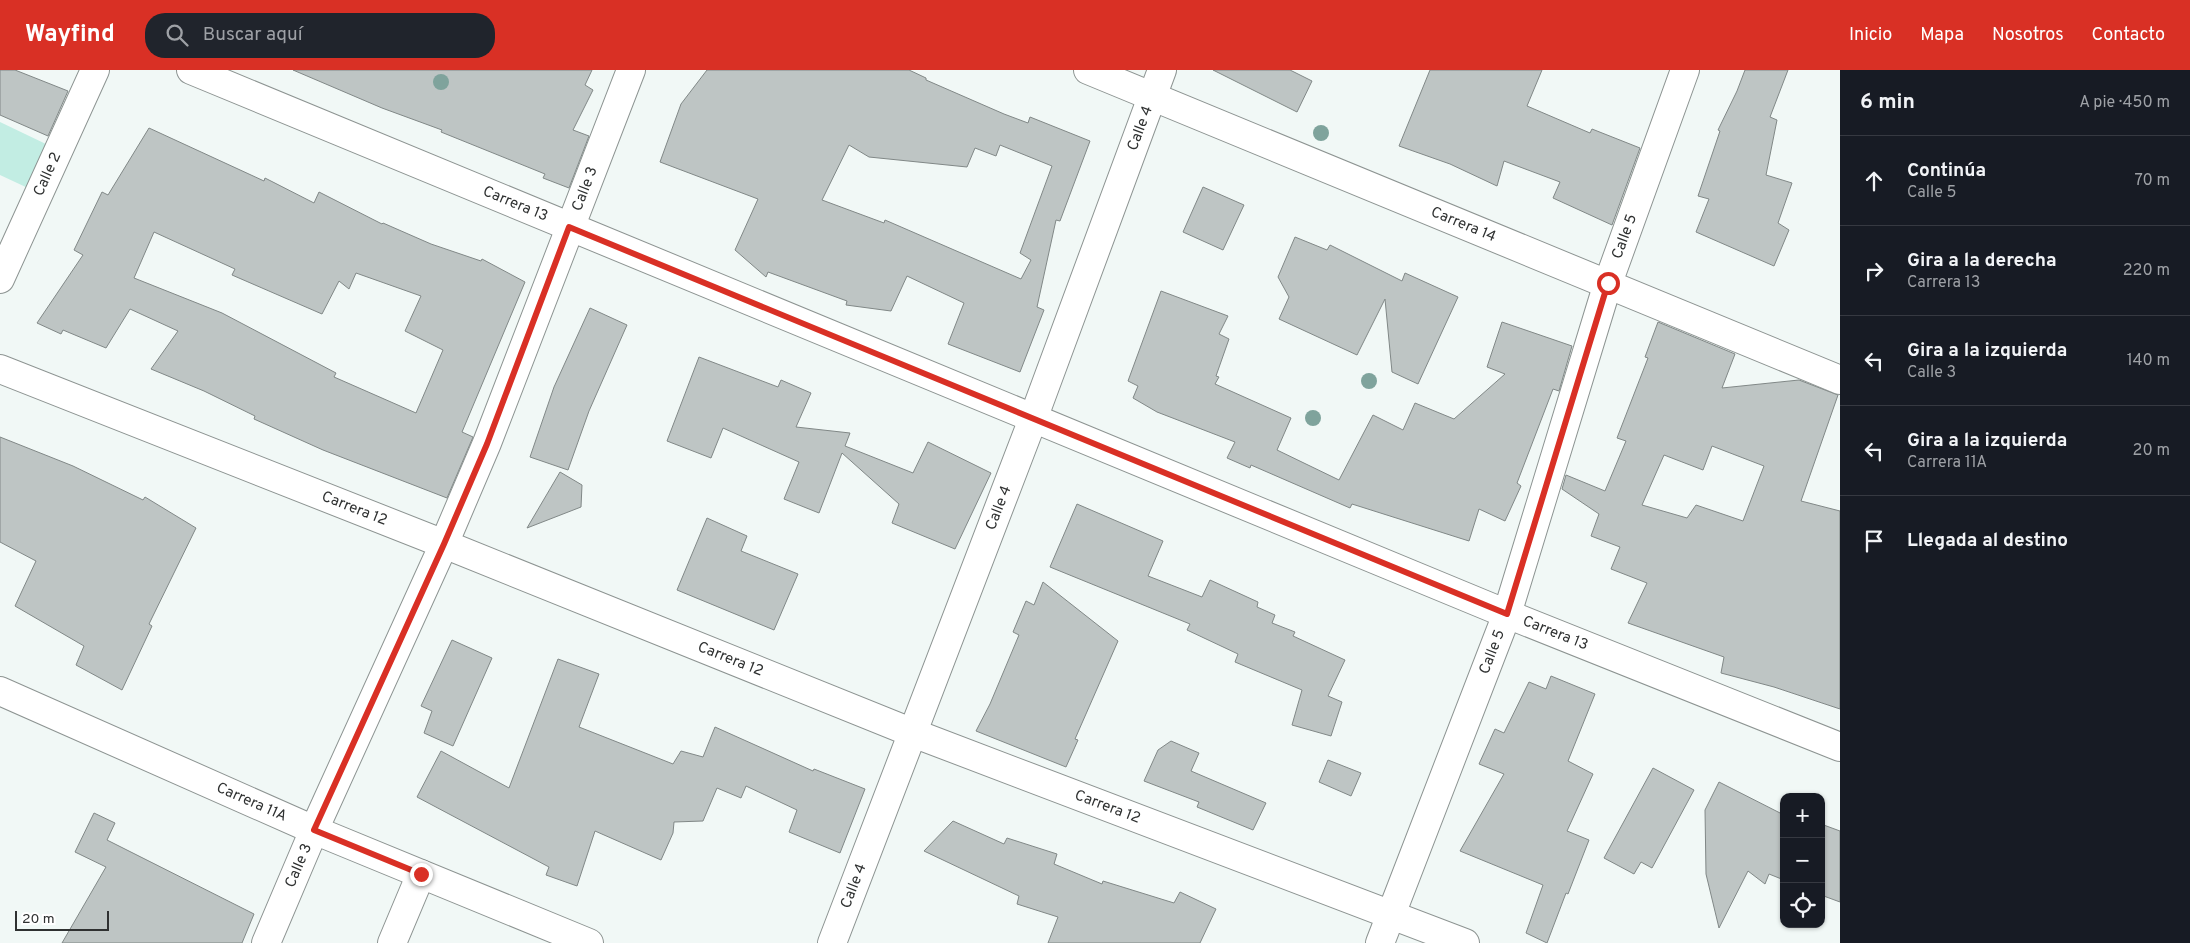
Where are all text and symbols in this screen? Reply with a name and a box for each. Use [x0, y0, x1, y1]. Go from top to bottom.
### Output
search box [145, 13, 495, 58]
text: Wayfind [25, 20, 115, 50]
icon: search [163, 21, 191, 49]
text: Buscar aquí [203, 23, 303, 47]
text: Inicio [1849, 24, 1892, 47]
text: Mapa [1920, 24, 1964, 47]
text: Nosotros [1992, 24, 2064, 47]
text: Contacto [2092, 24, 2165, 47]
text: 6 min [1860, 89, 1915, 116]
text: A pie · 450 m [2079, 93, 2170, 113]
street label: Calle 4 [1123, 103, 1157, 154]
street label: Calle 2 [29, 149, 66, 199]
text: Continúa [1907, 159, 1986, 183]
street label: Calle 3 [568, 164, 602, 214]
icon: ahead [1860, 167, 1888, 195]
text: 70 m [2135, 171, 2170, 191]
street label: Carrera 13 [480, 182, 551, 226]
text: Calle 5 [1907, 183, 1956, 203]
street label: Carrera 14 [1428, 203, 1499, 247]
street label: Calle 5 [1608, 212, 1642, 262]
text: Gira a la derecha [1907, 249, 2057, 273]
icon: right [1860, 257, 1888, 285]
text: 220 m [2123, 261, 2170, 281]
route start [1597, 272, 1620, 295]
text: Carrera 13 [1907, 273, 1980, 293]
text: Gira a la izquierda [1907, 339, 2067, 363]
icon: left [1860, 347, 1888, 375]
text: 140 m [2127, 351, 2170, 371]
text: Calle 3 [1907, 363, 1956, 383]
text: Gira a la izquierda [1907, 429, 2067, 453]
icon: left [1860, 437, 1888, 465]
text: 20 m [2133, 441, 2170, 461]
text: Carrera 11A [1907, 453, 1987, 473]
street label: Calle 4 [982, 483, 1016, 533]
street label: Carrera 12 [319, 487, 390, 530]
icon: arrive [1860, 527, 1888, 555]
text: Llegada al destino [1907, 529, 2068, 553]
street label: Carrera 13 [1520, 612, 1591, 655]
street label: Calle 5 [1475, 627, 1510, 677]
street label: Carrera 12 [695, 638, 766, 681]
street label: Carrera 11A [213, 778, 290, 826]
street label: Carrera 12 [1072, 786, 1143, 828]
map controls [1780, 793, 1825, 928]
button: + [1780, 793, 1825, 838]
button: − [1780, 838, 1825, 883]
street label: Calle 3 [281, 841, 317, 891]
street label: Calle 4 [837, 861, 871, 911]
route end [410, 863, 433, 886]
button: locate [1780, 883, 1825, 928]
scale bar [15, 908, 109, 931]
text: 20 m [22, 911, 55, 928]

